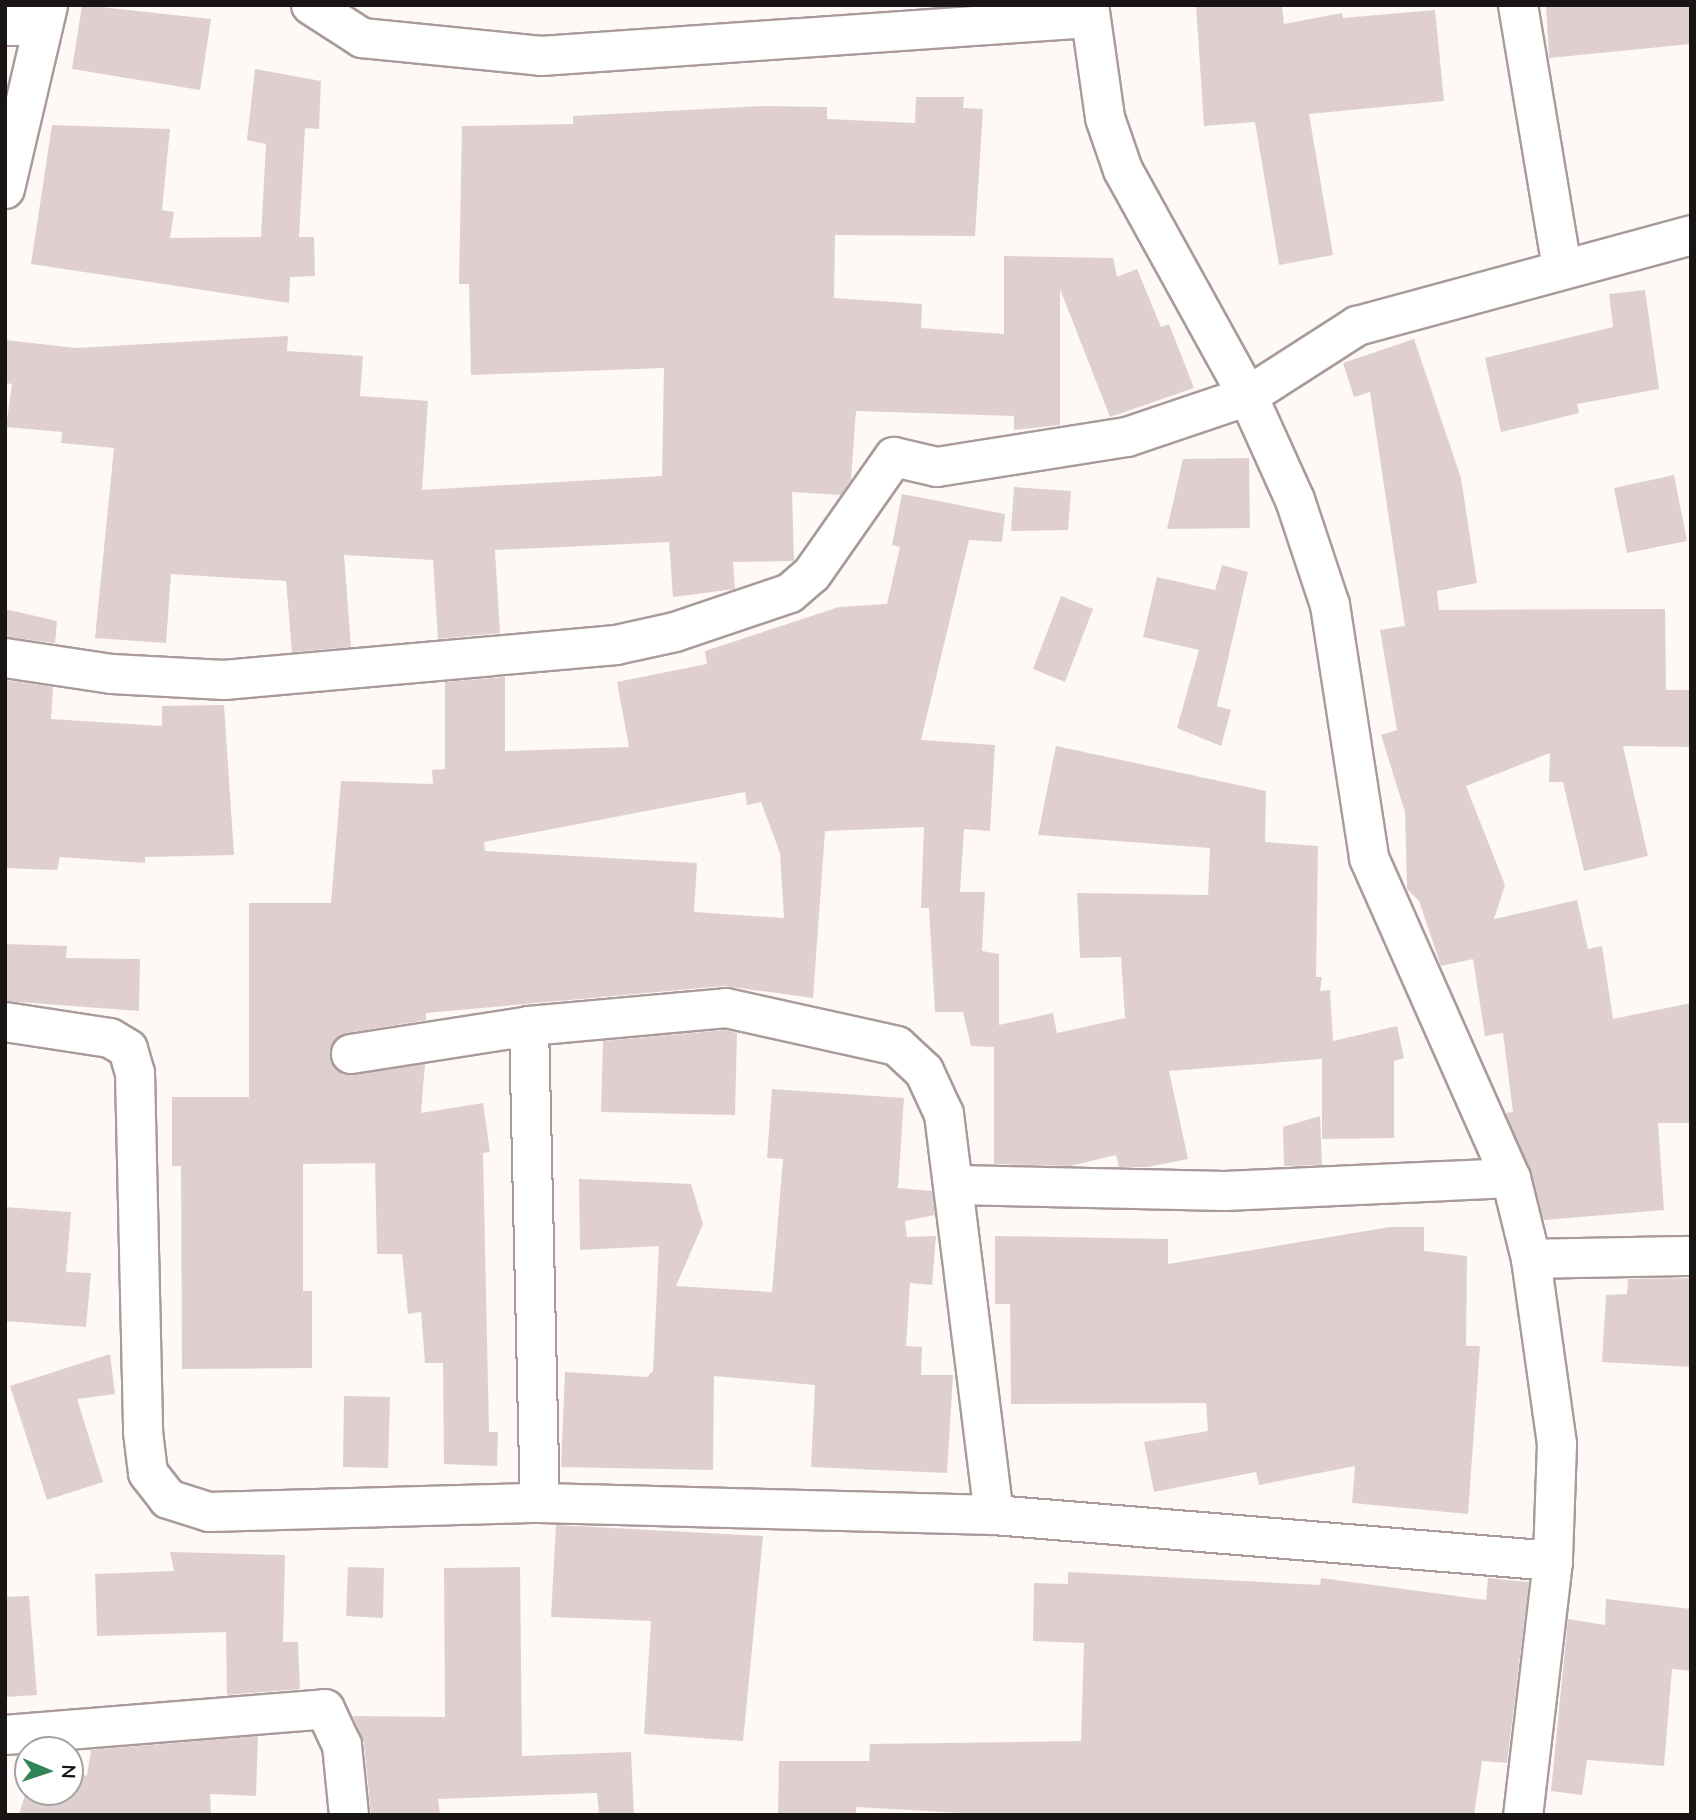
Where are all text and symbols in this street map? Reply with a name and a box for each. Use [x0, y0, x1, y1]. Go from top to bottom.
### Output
north arrow [14, 1736, 84, 1806]
text: N [55, 1764, 81, 1779]

